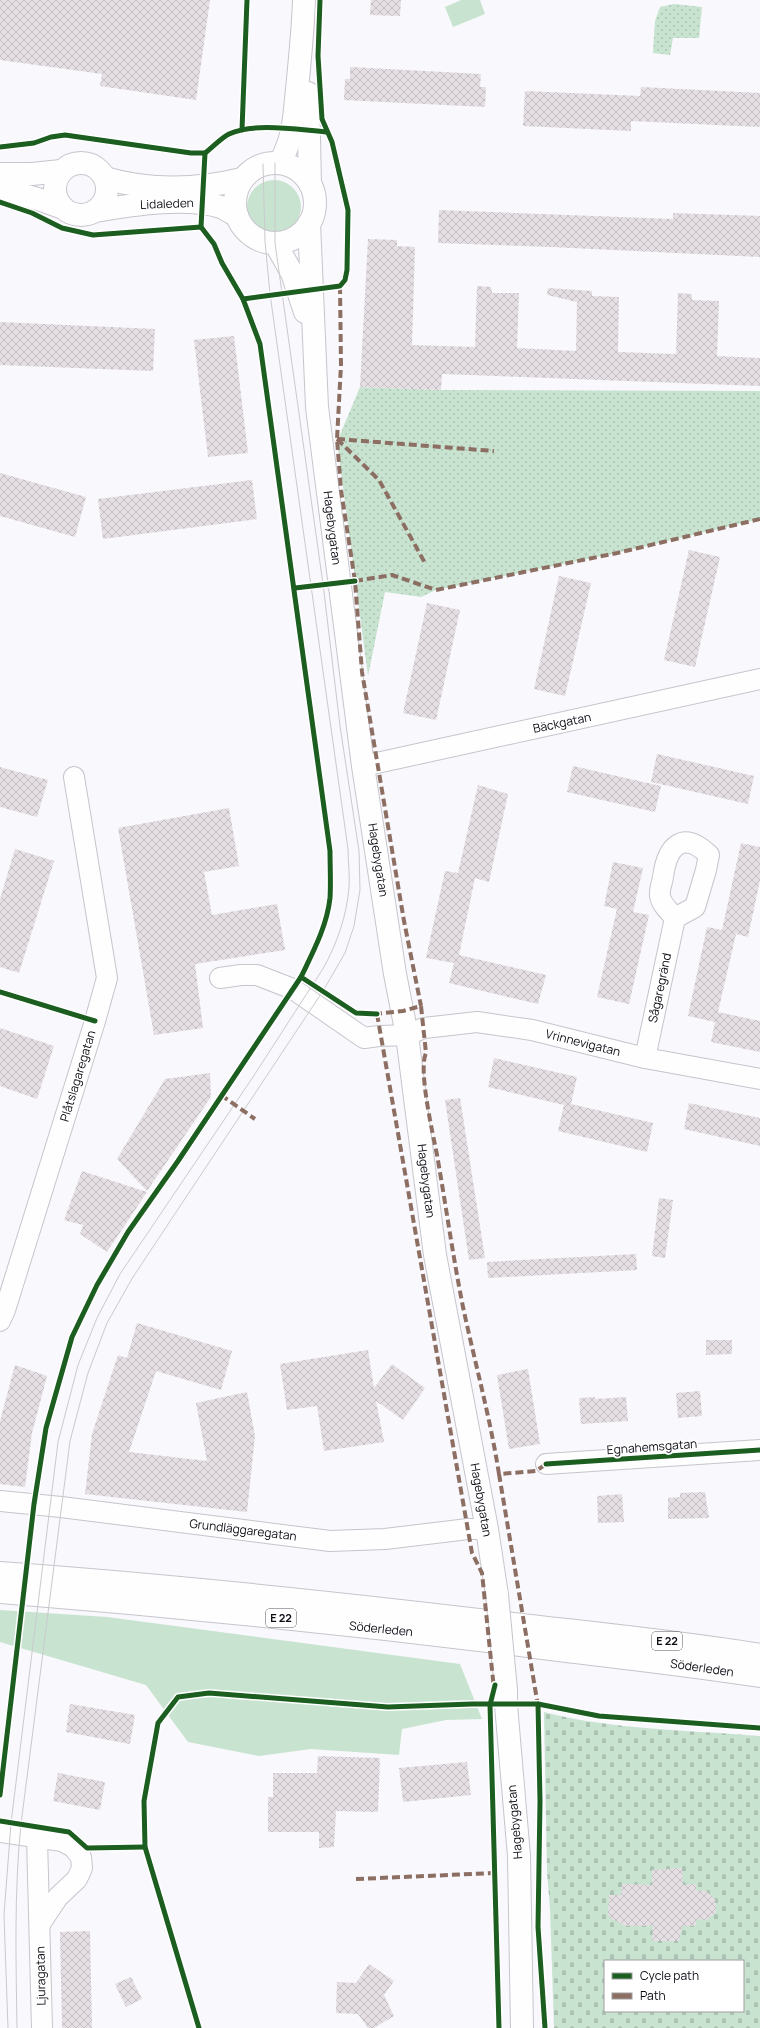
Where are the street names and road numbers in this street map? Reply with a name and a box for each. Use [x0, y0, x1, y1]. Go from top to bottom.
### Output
street label: Lidaleden [140, 194, 194, 213]
street label: Hagebygatan [320, 490, 345, 566]
street label: Bäckgatan [531, 708, 593, 737]
street label: Hagebygatan [364, 822, 393, 898]
street label: Sågaregränd [644, 951, 675, 1024]
street label: Vrinnevigatan [544, 1025, 622, 1060]
street label: Plåtslagaregatan [56, 1028, 99, 1124]
street label: Hagebygatan [414, 1143, 439, 1219]
street label: Egnahemsgatan [606, 1435, 698, 1458]
street label: Hagebygatan [467, 1462, 496, 1538]
street label: Grundläggaregatan [188, 1514, 298, 1545]
road number: E 22 [266, 1609, 296, 1627]
street label: Söderleden [348, 1617, 414, 1640]
road number: E 22 [652, 1632, 682, 1650]
street label: Söderleden [669, 1655, 735, 1680]
street label: Hagebygatan [503, 1784, 526, 1860]
street label: Ljuragatan [31, 1946, 50, 2006]

